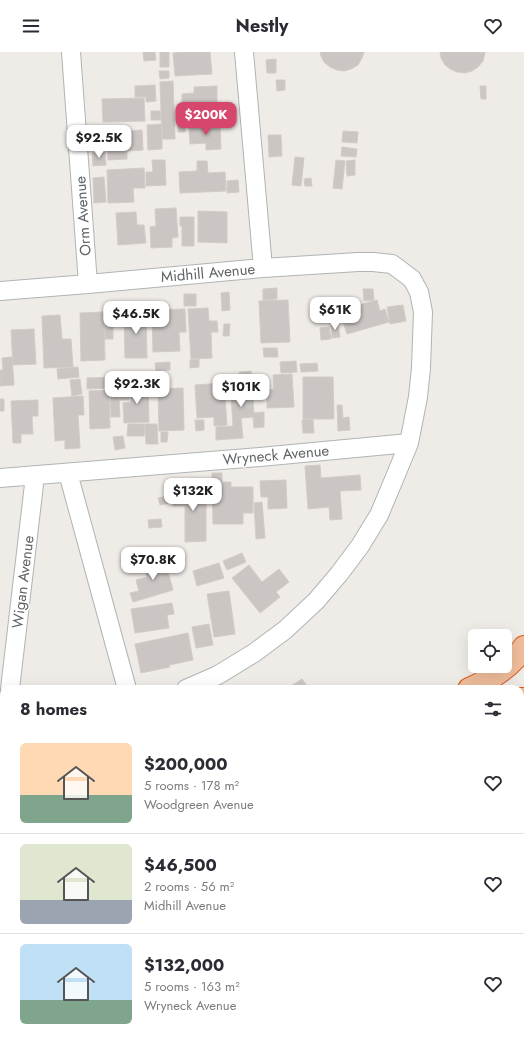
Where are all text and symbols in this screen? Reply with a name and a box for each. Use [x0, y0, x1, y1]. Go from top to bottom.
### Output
text: Nestly [236, 13, 288, 39]
icon: menu [20, 15, 42, 37]
icon: heart [482, 15, 504, 37]
pin: $200K [178, 102, 234, 136]
text: $200K [185, 105, 227, 124]
pin: $92.5K [66, 125, 132, 159]
text: $92.5K [76, 128, 122, 147]
street label: Orm Avenue [69, 175, 97, 257]
street label: Midhill Avenue [160, 258, 256, 288]
pin: $61K [311, 297, 359, 331]
text: $61K [319, 300, 351, 319]
pin: $46.5K [103, 301, 169, 335]
text: $46.5K [112, 304, 160, 323]
pin: $92.3K [104, 371, 170, 405]
text: $92.3K [114, 374, 160, 393]
pin: $101K [213, 374, 269, 408]
text: $101K [221, 377, 261, 396]
street label: Wryneck Avenue [222, 439, 330, 471]
pin: $132K [165, 478, 221, 512]
text: $132K [173, 481, 213, 500]
street label: Wigan Avenue [6, 534, 40, 630]
pin: $70.8K [120, 547, 186, 581]
text: $70.8K [130, 550, 176, 569]
map controls [468, 629, 512, 673]
button: locate [468, 629, 512, 673]
text: 8 homes [20, 697, 87, 721]
icon: filters [482, 698, 504, 720]
text: $200,000 [144, 752, 228, 776]
icon: home [52, 759, 100, 807]
icon: heart [482, 772, 504, 794]
text: 5 rooms · 178 m² [144, 776, 239, 795]
text: Woodgreen Avenue [144, 795, 254, 814]
text: $46,500 [144, 853, 217, 877]
icon: home [52, 860, 100, 908]
icon: heart [482, 873, 504, 895]
text: 2 rooms · 56 m² [144, 877, 234, 896]
text: Midhill Avenue [144, 896, 226, 915]
text: $132,000 [144, 953, 224, 977]
icon: home [52, 960, 100, 1008]
icon: heart [482, 973, 504, 995]
text: 5 rooms · 163 m² [144, 977, 240, 996]
text: Wryneck Avenue [144, 996, 236, 1015]

